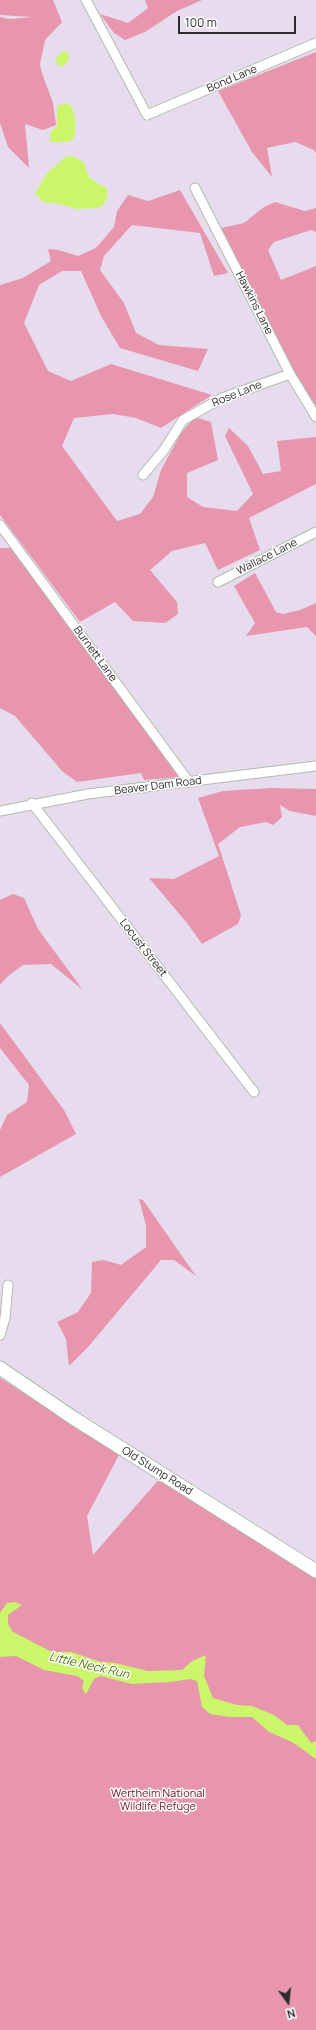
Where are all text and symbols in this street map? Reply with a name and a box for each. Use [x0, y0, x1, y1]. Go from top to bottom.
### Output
scale bar [180, 8, 298, 34]
text: 100 m [185, 14, 217, 31]
street label: Bond Lane [205, 63, 259, 95]
street label: Hawkins Lane [232, 269, 276, 337]
street label: Rose Lane [210, 378, 264, 410]
street label: Wallace Lane [234, 536, 300, 578]
street label: Burnett Lane [71, 624, 119, 684]
street label: Beaver Dam Road [114, 774, 202, 798]
street label: Locust Street [116, 917, 170, 979]
street label: Old Stump Road [119, 1444, 195, 1498]
water label: Little Neck Run [47, 1650, 131, 1682]
park label: Wertheim National Wildlife Refuge [111, 1787, 205, 1813]
north arrow [268, 1982, 308, 2022]
text: N [285, 2006, 297, 2022]

